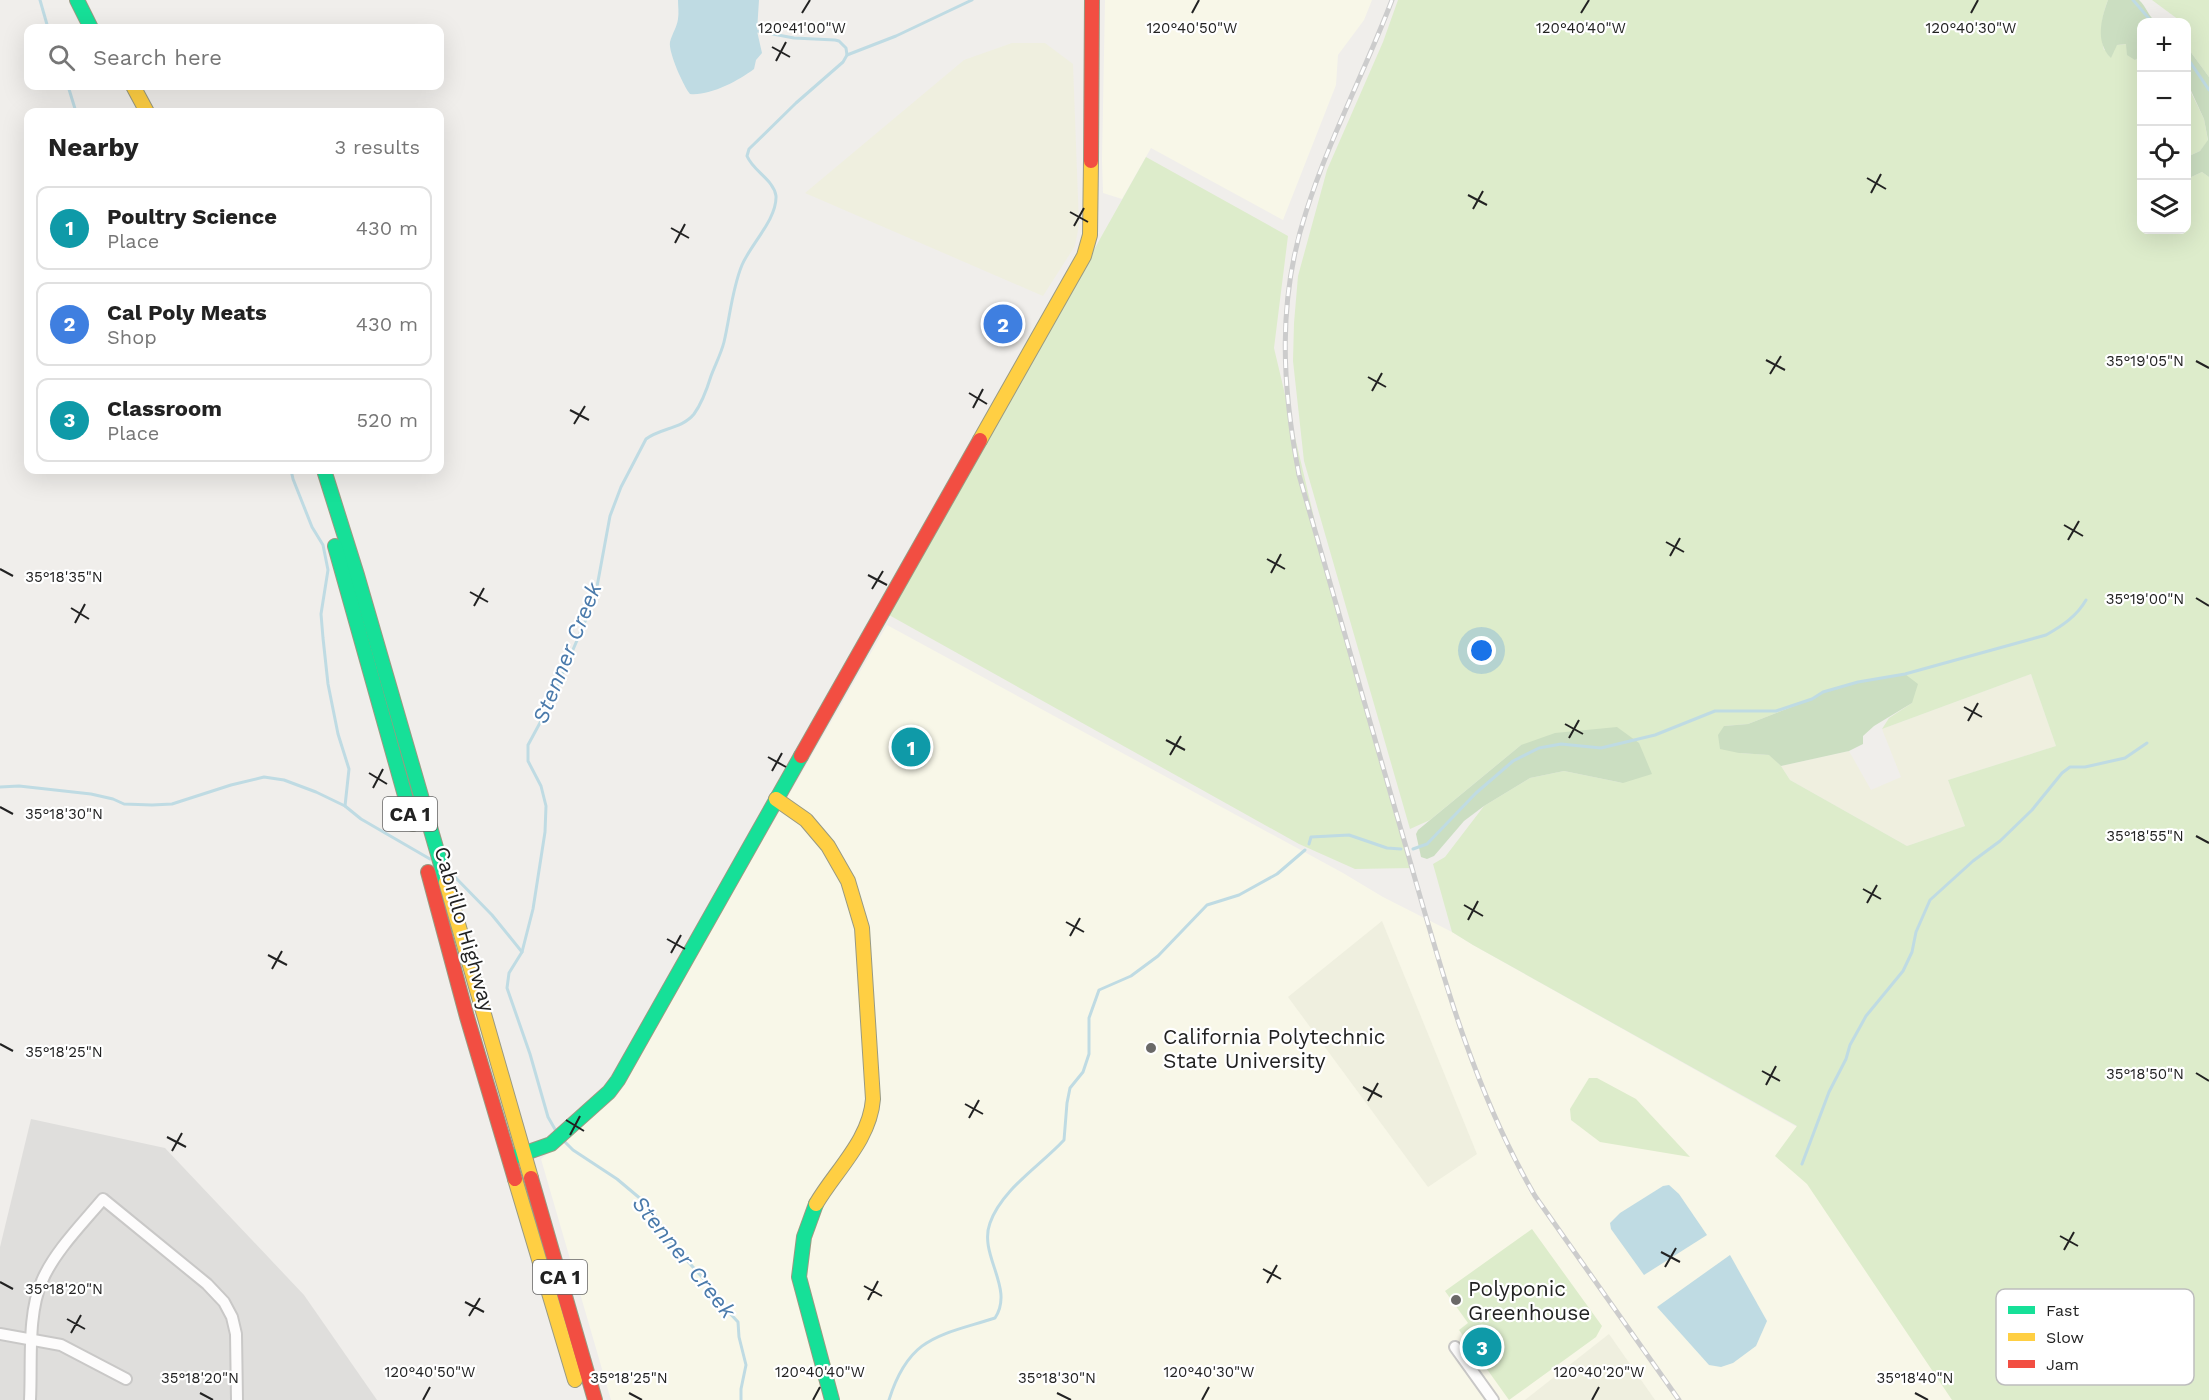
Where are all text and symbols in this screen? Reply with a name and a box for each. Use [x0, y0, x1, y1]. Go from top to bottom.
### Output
map controls [2137, 18, 2191, 234]
button: + [2137, 18, 2191, 72]
text: 120°41'00"W [758, 19, 846, 37]
text: 120°40'50"W [1147, 19, 1237, 37]
text: 120°40'40"W [1536, 19, 1626, 37]
text: 120°40'30"W [1926, 19, 2017, 37]
search box [24, 24, 444, 90]
icon: search [45, 41, 78, 74]
text: Search here [93, 45, 222, 70]
button: − [2137, 72, 2191, 126]
button: locate [2137, 126, 2191, 180]
text: Nearby [48, 132, 139, 162]
text: 3 results [335, 135, 420, 159]
button: layers [2137, 180, 2191, 234]
text: Poultry Science [107, 204, 277, 229]
text: 1 [65, 216, 74, 240]
text: 430 m [356, 216, 418, 240]
text: Place [107, 229, 159, 253]
text: Cal Poly Meats [107, 300, 267, 325]
pin: 2 [984, 302, 1022, 346]
text: 2 [64, 312, 75, 336]
text: 430 m [356, 312, 418, 336]
text: Shop [107, 325, 157, 349]
text: 35°19'05"N [2106, 352, 2184, 370]
text: Classroom [107, 396, 222, 421]
text: 3 [64, 408, 75, 432]
text: 520 m [356, 408, 418, 432]
text: Place [107, 421, 159, 445]
text: 35°18'35"N [25, 568, 103, 586]
water label: Stenner Creek [527, 578, 607, 727]
text: 35°19'00"N [2106, 590, 2184, 608]
your location [1467, 636, 1496, 665]
pin: 1 [892, 724, 930, 770]
road number: CA 1 [383, 797, 437, 831]
text: 35°18'30"N [25, 805, 103, 823]
text: 35°18'55"N [2106, 827, 2184, 845]
street label: Cabrillo Highway [429, 844, 501, 1015]
place label: California Polytechnic State University [1163, 1024, 1386, 1073]
marker: California Polytechnic State University [1144, 1041, 1158, 1055]
text: 35°18'25"N [25, 1043, 103, 1061]
text: 35°18'50"N [2106, 1065, 2184, 1083]
water label: Stenner Creek [627, 1191, 741, 1324]
road number: CA 1 [533, 1260, 587, 1294]
place label: Polyponic Greenhouse [1468, 1276, 1590, 1325]
text: 35°18'20"N [25, 1280, 103, 1298]
legend [1996, 1289, 2194, 1385]
marker: Polyponic Greenhouse [1449, 1293, 1463, 1307]
text: Fast [2046, 1301, 2079, 1320]
pin: 3 [1462, 1324, 1502, 1370]
text: Slow [2046, 1328, 2084, 1347]
text: Jam [2046, 1355, 2079, 1374]
text: 120°40'50"W [385, 1363, 475, 1381]
text: 120°40'40"W [775, 1363, 865, 1381]
text: 120°40'30"W [1164, 1363, 1255, 1381]
text: 120°40'20"W [1554, 1363, 1645, 1381]
text: 35°18'20"N [161, 1369, 239, 1387]
text: 35°18'25"N [590, 1369, 668, 1387]
text: 35°18'30"N [1018, 1369, 1096, 1387]
text: 35°18'40"N [1876, 1369, 1954, 1387]

